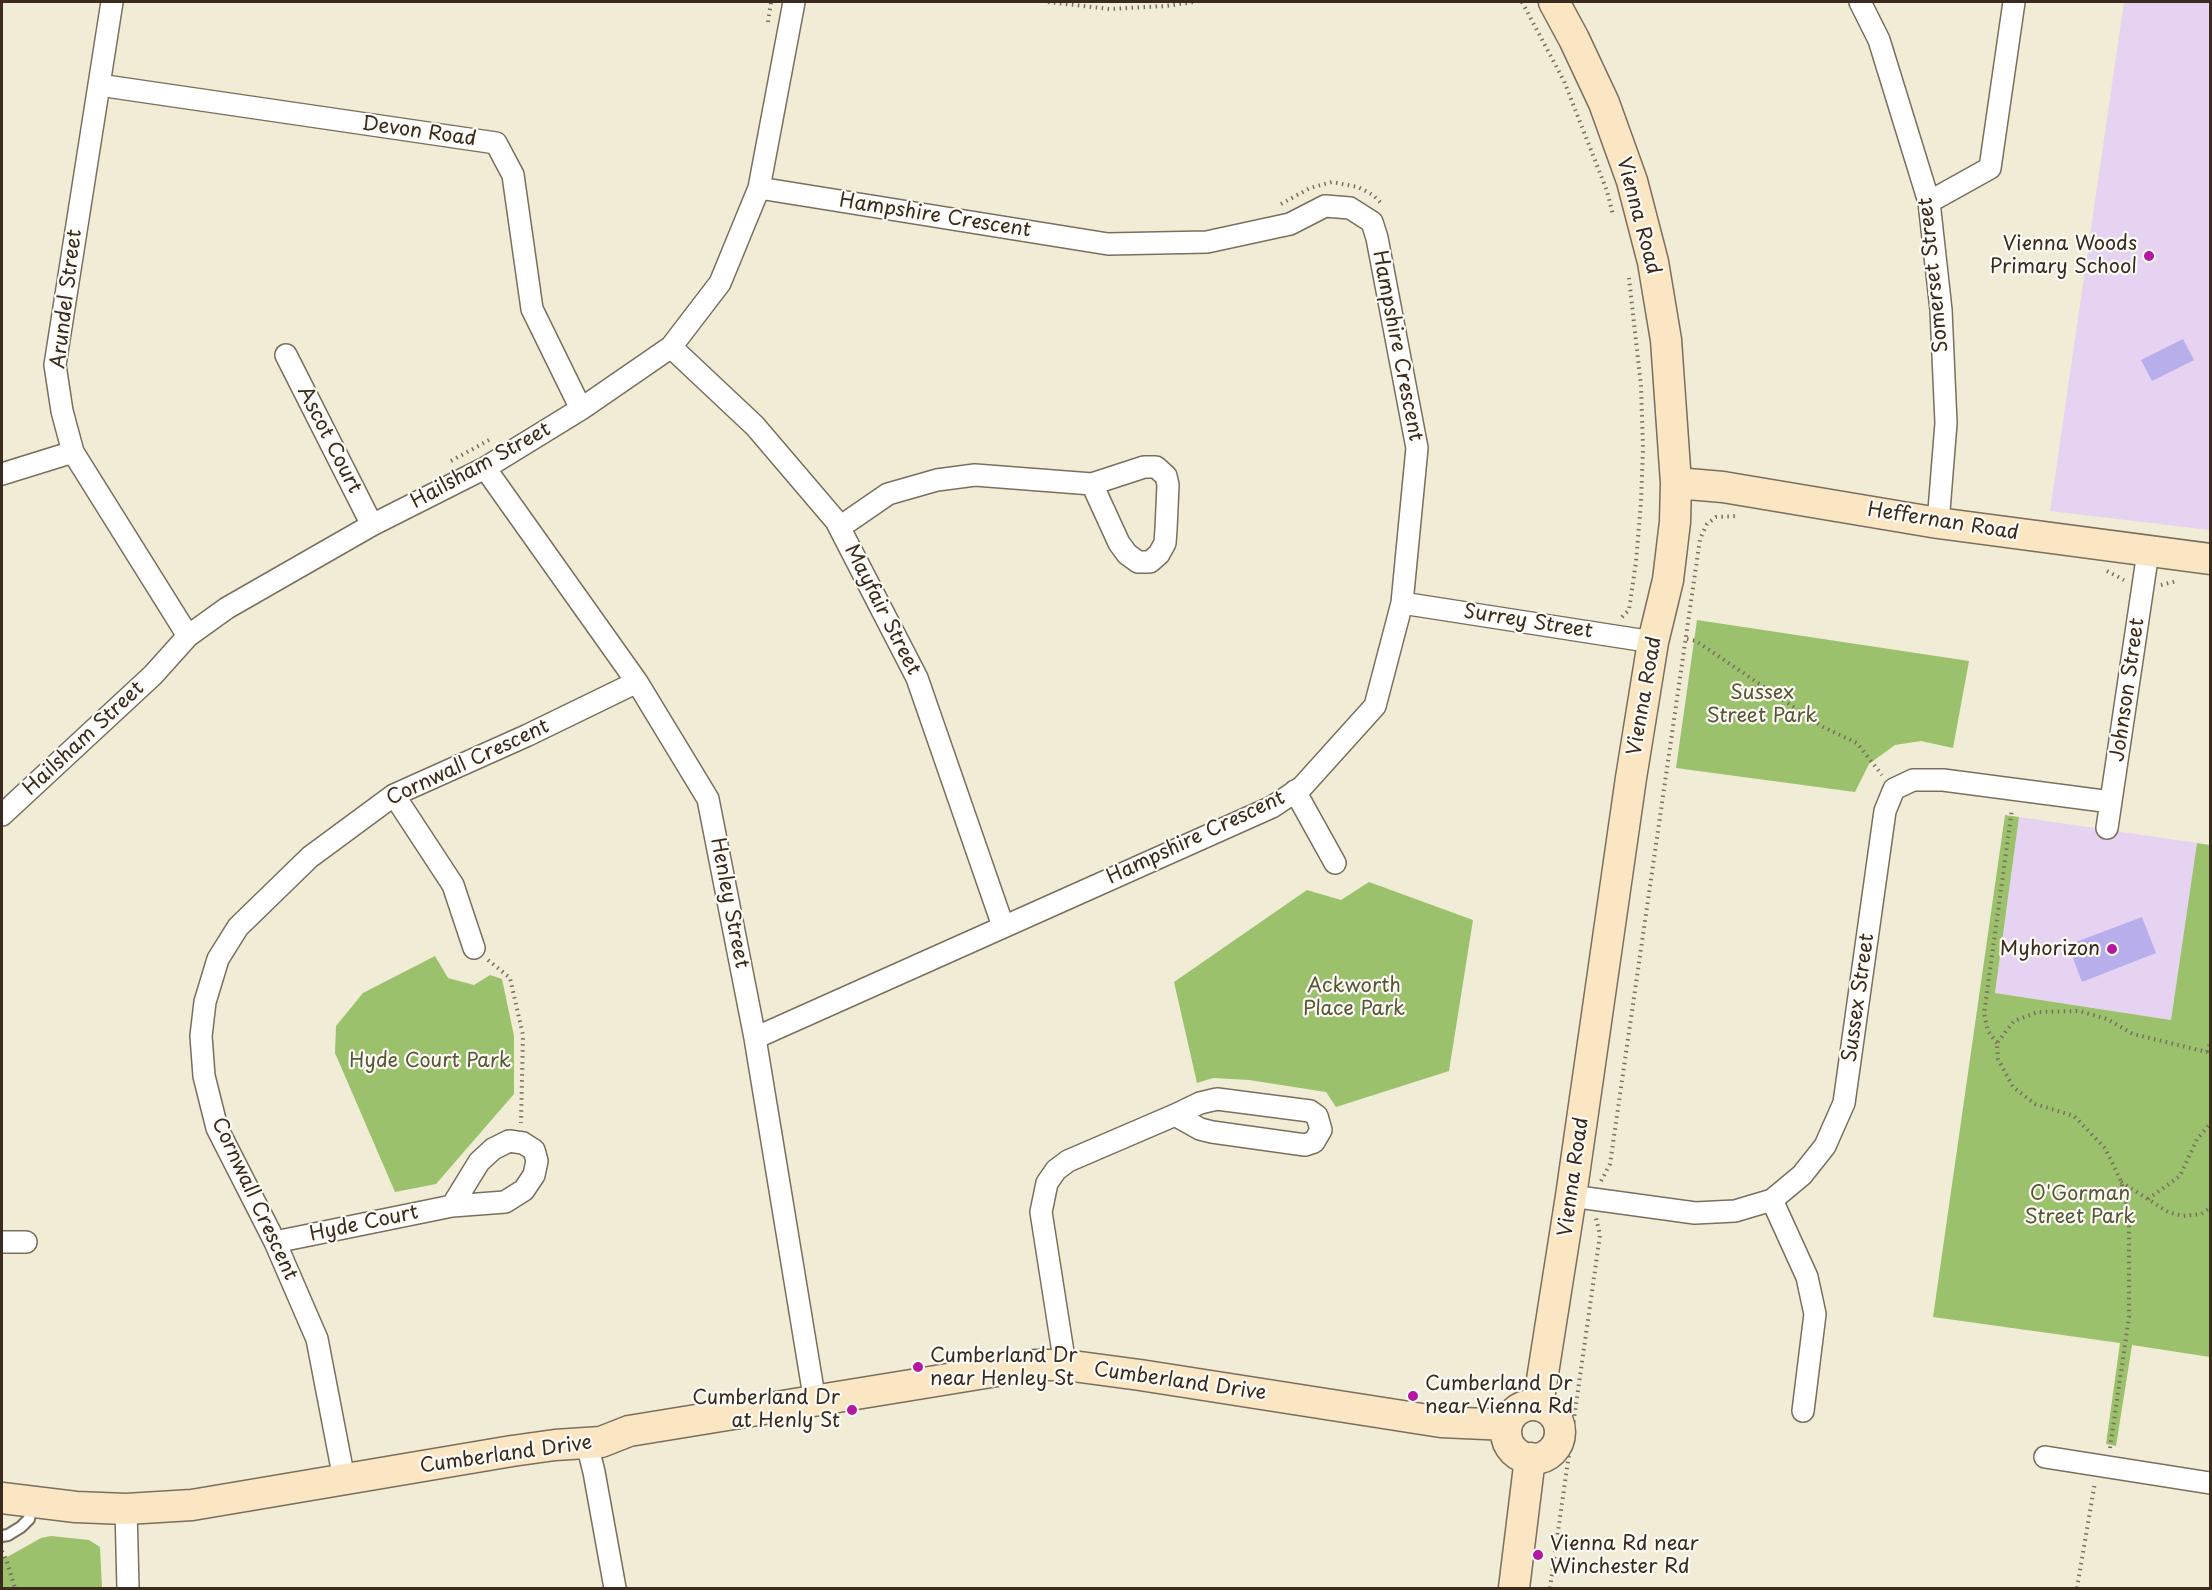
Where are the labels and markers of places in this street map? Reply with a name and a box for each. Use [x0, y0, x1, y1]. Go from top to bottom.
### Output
place label: Vienna Woods Primary School [1990, 232, 2137, 279]
marker: Vienna Woods Primary School [2142, 249, 2156, 263]
place label: Myhorizon [2000, 937, 2100, 961]
marker: Myhorizon [2105, 942, 2119, 956]
place label: Cumberland Dr near Henley St [930, 1344, 1078, 1391]
marker: Cumberland Dr near Henley St [911, 1360, 925, 1374]
place label: Cumberland Dr near Vienna Rd [1425, 1372, 1574, 1419]
place label: Cumberland Dr at Henly St [692, 1386, 840, 1433]
marker: Cumberland Dr near Vienna Rd [1406, 1389, 1420, 1403]
marker: Cumberland Dr at Henly St [845, 1403, 859, 1417]
place label: Vienna Rd near Winchester Rd [1550, 1532, 1699, 1579]
marker: Vienna Rd near Winchester Rd [1531, 1548, 1545, 1562]

